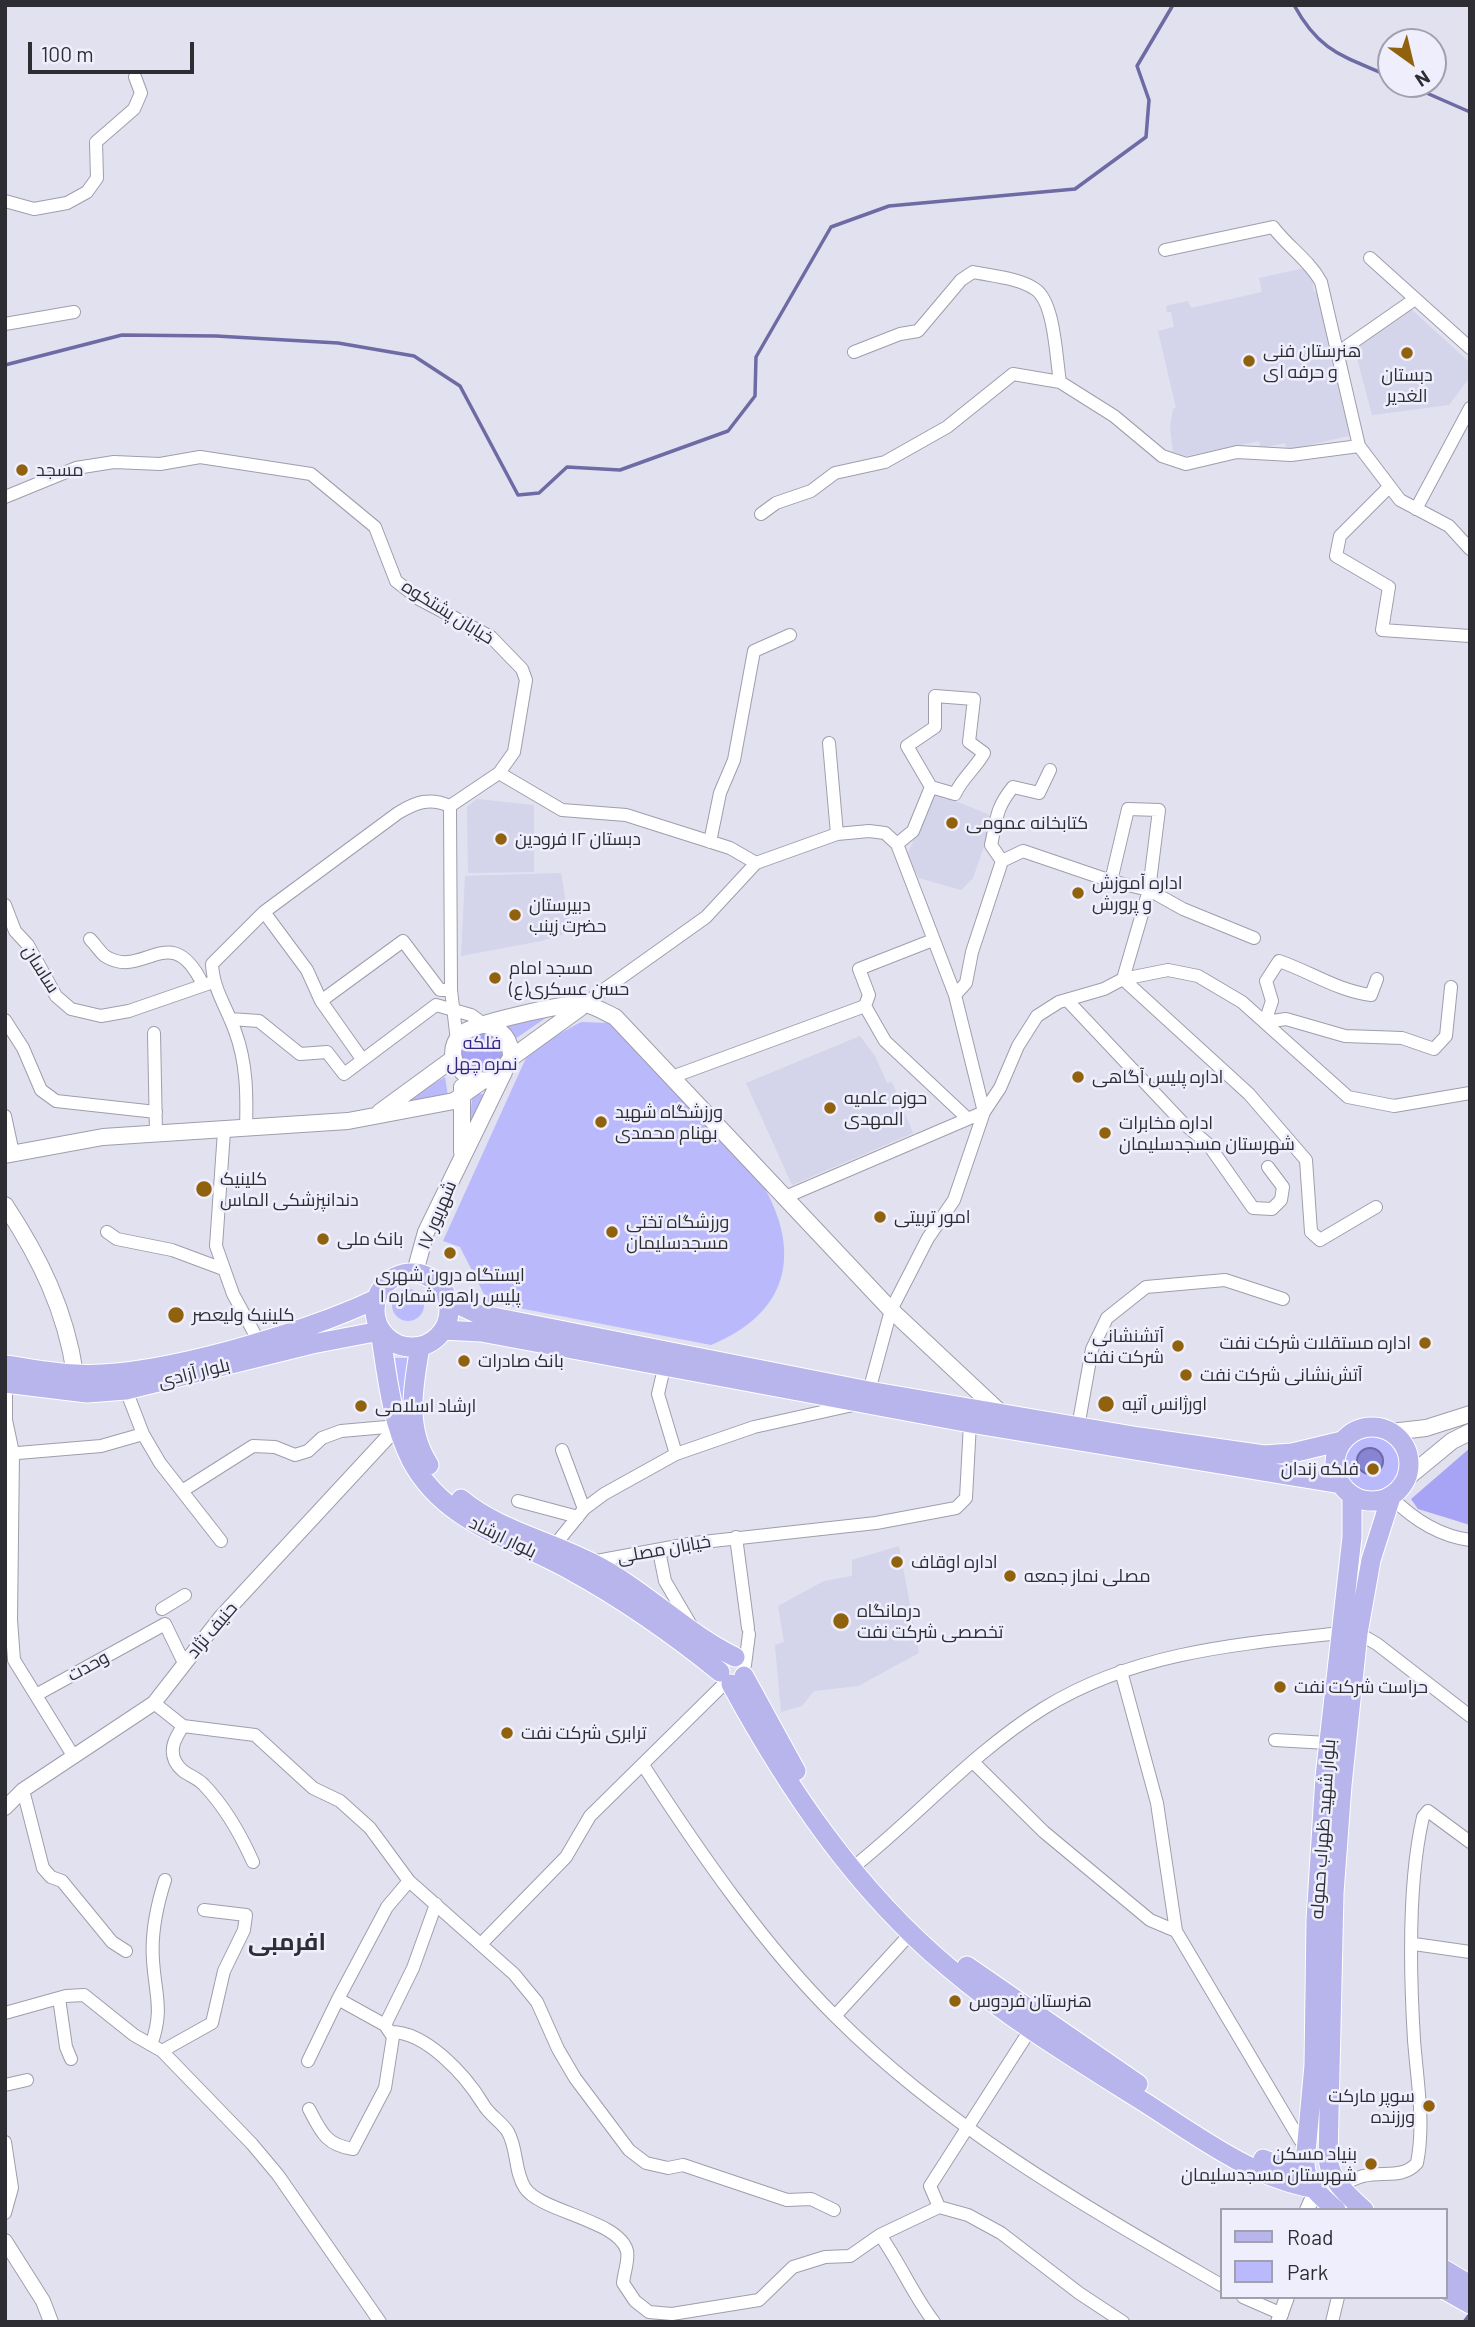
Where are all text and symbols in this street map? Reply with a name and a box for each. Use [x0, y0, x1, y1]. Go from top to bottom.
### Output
scale bar [32, 28, 198, 72]
north arrow [1377, 28, 1447, 98]
text: 100 m [41, 41, 94, 66]
text: N [1411, 66, 1435, 92]
place label: هنرستان فنی و حرفه ای [1263, 340, 1361, 382]
marker: دبستان الغدیر [1399, 345, 1415, 361]
marker: هنرستان فنی و حرفه ای [1241, 353, 1257, 369]
place label: دبستان الغدیر [1381, 364, 1433, 406]
place label: مسجد [36, 459, 84, 481]
marker: مسجد [14, 462, 30, 478]
street label: خیابان پشتکوه [398, 575, 498, 649]
place label: کتابخانه عمومی [966, 812, 1088, 834]
marker: کتابخانه عمومی [944, 815, 960, 831]
place label: دبستان ۱۲ فرودین [515, 828, 641, 850]
marker: دبستان ۱۲ فرودین [493, 831, 509, 847]
place label: اداره آموزش و پرورش [1092, 872, 1183, 914]
marker: اداره آموزش و پرورش [1070, 885, 1086, 901]
place label: دبیرستان حضرت زینب [529, 894, 606, 936]
marker: دبیرستان حضرت زینب [507, 907, 523, 923]
street label: ساسان [18, 941, 64, 997]
place label: مسجد امام حسن عسکری(ع) [509, 957, 629, 1000]
marker: مسجد امام حسن عسکری(ع) [487, 970, 503, 986]
park label: فلکه نمره چهل [447, 1032, 517, 1074]
place label: اداره پلیس آگاهی [1092, 1066, 1223, 1088]
marker: اداره پلیس آگاهی [1070, 1069, 1086, 1085]
place label: حوزه علمیه المهدی [844, 1087, 927, 1130]
marker: حوزه علمیه المهدی [822, 1100, 838, 1116]
place label: ورزشگاه شهید بهنام محمدی [615, 1101, 723, 1144]
place label: اداره مخابرات شهرستان مسجدسلیمان [1119, 1112, 1295, 1154]
marker: ورزشگاه شهید بهنام محمدی [593, 1114, 609, 1130]
marker: اداره مخابرات شهرستان مسجدسلیمان [1097, 1125, 1113, 1141]
place label: کلینیک دندانپزشکی الماس [220, 1168, 359, 1210]
street label: ۱۷ شهریور [413, 1177, 461, 1253]
marker: کلینیک دندانپزشکی الماس [194, 1179, 214, 1199]
place label: امور تربیتی [894, 1206, 971, 1228]
marker: امور تربیتی [872, 1209, 888, 1225]
place label: ورزشگاه تختی مسجدسلیمان [626, 1211, 729, 1254]
marker: ورزشگاه تختی مسجدسلیمان [604, 1224, 620, 1240]
place label: بانک ملی [337, 1228, 403, 1250]
marker: بانک ملی [315, 1231, 331, 1247]
marker: ایستگاه درون شهری پلیس راهور شماره ۱ [442, 1245, 458, 1261]
place label: ایستگاه درون شهری پلیس راهور شماره ۱ [375, 1264, 525, 1306]
place label: کلینیک ولیعصر [192, 1304, 295, 1326]
marker: کلینیک ولیعصر [166, 1305, 186, 1325]
place label: آتشنشانی شرکت نفت [1083, 1325, 1164, 1368]
place label: اداره مستقلات شرکت نفت [1219, 1332, 1411, 1354]
marker: اداره مستقلات شرکت نفت [1417, 1335, 1433, 1351]
marker: آتشنشانی شرکت نفت [1170, 1338, 1186, 1354]
place label: بانک صادرات [478, 1350, 564, 1372]
marker: بانک صادرات [456, 1353, 472, 1369]
street label: بلوار آزادی [156, 1354, 232, 1392]
place label: آتش‌نشانی شرکت نفت [1200, 1364, 1363, 1386]
marker: آتش‌نشانی شرکت نفت [1178, 1367, 1194, 1383]
place label: اورژانس آتیه [1122, 1393, 1207, 1415]
marker: اورژانس آتیه [1096, 1394, 1116, 1414]
place label: ارشاد اسلامی [375, 1395, 476, 1417]
marker: ارشاد اسلامی [353, 1398, 369, 1414]
place label: فلکه زندان [1281, 1458, 1359, 1480]
marker: فلکه زندان [1365, 1461, 1381, 1477]
street label: بلوار ارشاد [466, 1511, 540, 1563]
street label: خیابان مصلی [616, 1530, 712, 1568]
place label: اداره اوقاف [911, 1551, 998, 1573]
marker: اداره اوقاف [889, 1554, 905, 1570]
place label: مصلی نماز جمعه [1024, 1565, 1151, 1587]
marker: مصلی نماز جمعه [1002, 1568, 1018, 1584]
street label: حنیف نژاد [182, 1597, 242, 1663]
place label: درمانگاه تخصصی شرکت نفت [857, 1600, 1003, 1642]
marker: درمانگاه تخصصی شرکت نفت [831, 1611, 851, 1631]
street label: وحدت [64, 1646, 112, 1686]
place label: حراست شرکت نفت [1294, 1676, 1428, 1698]
marker: حراست شرکت نفت [1272, 1679, 1288, 1695]
place label: ترابری شرکت نفت [521, 1722, 647, 1744]
marker: ترابری شرکت نفت [499, 1725, 515, 1741]
street label: بلوار شهید ظهراب حموله [1306, 1738, 1340, 1920]
district label: افرمبی [248, 1928, 326, 1956]
place label: هنرستان فردوس [969, 1990, 1092, 2012]
marker: هنرستان فردوس [947, 1993, 963, 2009]
place label: سوپر مارکت ورزنده [1328, 2085, 1415, 2128]
marker: سوپر مارکت ورزنده [1421, 2098, 1437, 2114]
place label: بنیاد مسکن شهرستان مسجدسلیمان [1181, 2143, 1357, 2186]
marker: بنیاد مسکن شهرستان مسجدسلیمان [1363, 2156, 1379, 2172]
legend [1220, 2208, 1447, 2299]
text: Road [1287, 2224, 1333, 2249]
text: Park [1287, 2259, 1328, 2284]

